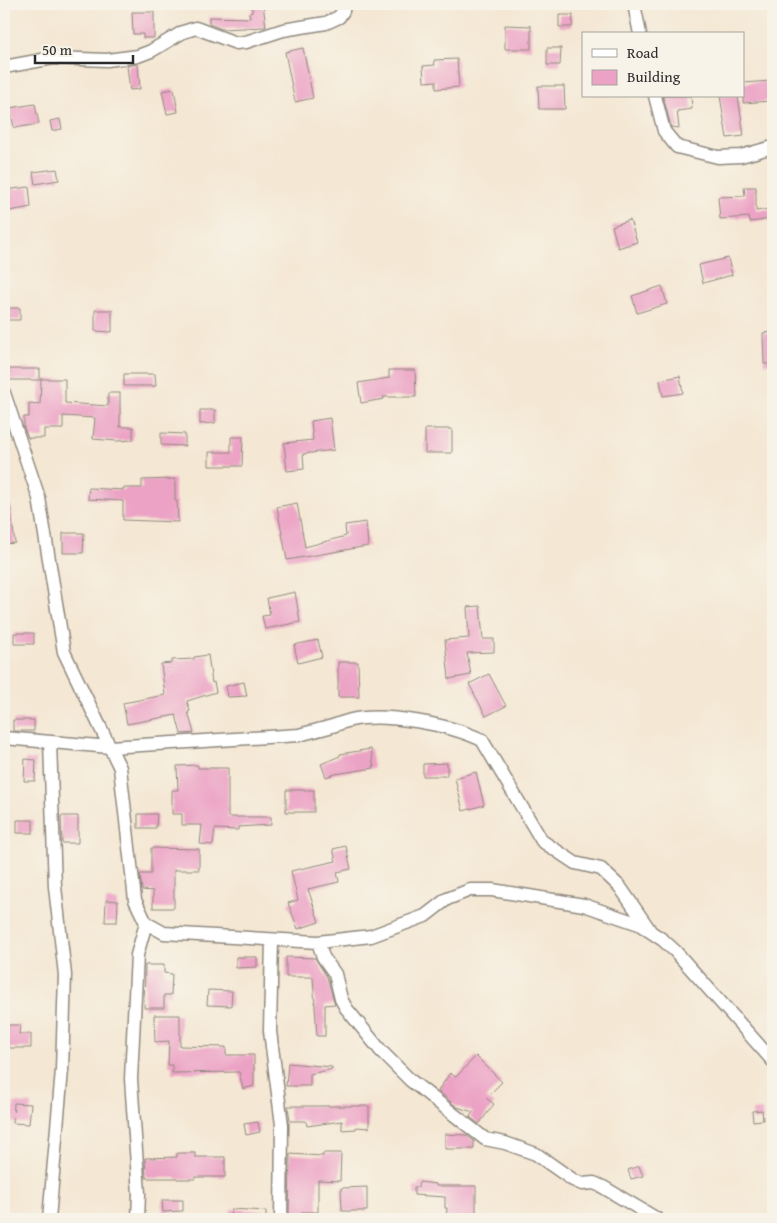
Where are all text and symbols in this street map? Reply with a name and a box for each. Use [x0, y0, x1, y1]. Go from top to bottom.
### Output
scale bar [35, 32, 132, 64]
legend [582, 32, 744, 98]
text: 50 m [42, 39, 73, 60]
text: Road [627, 42, 658, 63]
text: Building [627, 66, 681, 87]

